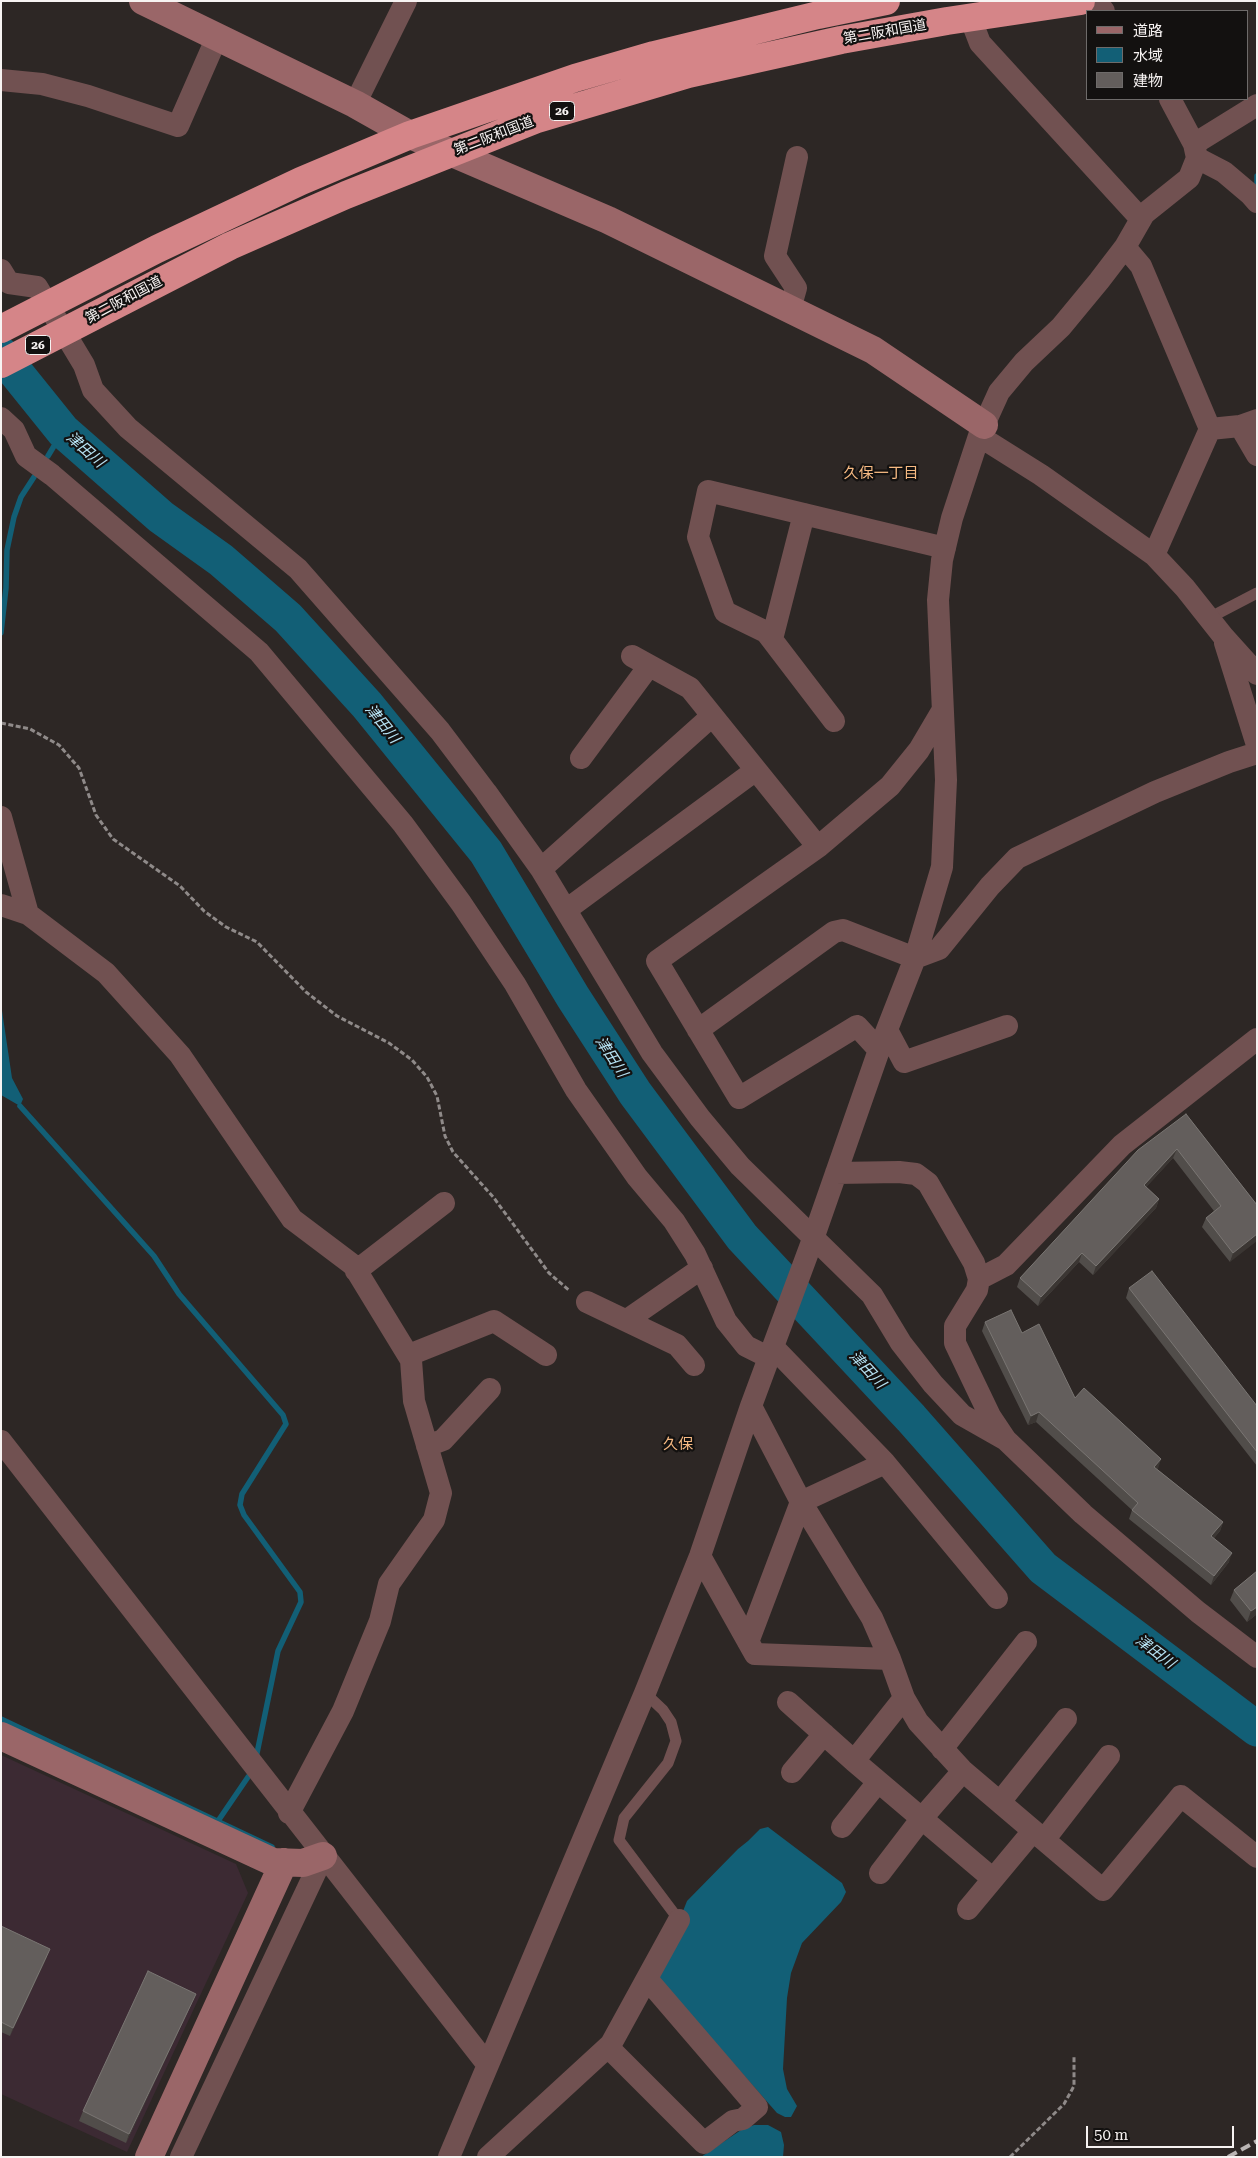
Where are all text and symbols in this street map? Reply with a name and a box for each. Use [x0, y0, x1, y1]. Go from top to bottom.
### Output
legend [1086, 10, 1248, 100]
street label: 第二阪和国道 [842, 16, 928, 48]
text: 道路 [1133, 22, 1163, 40]
text: 水域 [1133, 47, 1163, 65]
text: 建物 [1133, 72, 1163, 90]
road number: 26 [550, 102, 574, 120]
street label: 第二阪和国道 [452, 113, 536, 159]
street label: 第二阪和国道 [83, 273, 165, 327]
road number: 26 [26, 336, 50, 354]
water label: 津田川 [62, 428, 108, 472]
district label: 久保一丁目 [844, 465, 918, 483]
water label: 津田川 [361, 701, 403, 747]
water label: 津田川 [591, 1033, 631, 1081]
water label: 津田川 [845, 1347, 889, 1393]
district label: 久保 [663, 1436, 693, 1454]
water label: 津田川 [1132, 1631, 1178, 1673]
scale bar [1088, 2116, 1236, 2148]
text: 50 m [1094, 2126, 1128, 2144]

